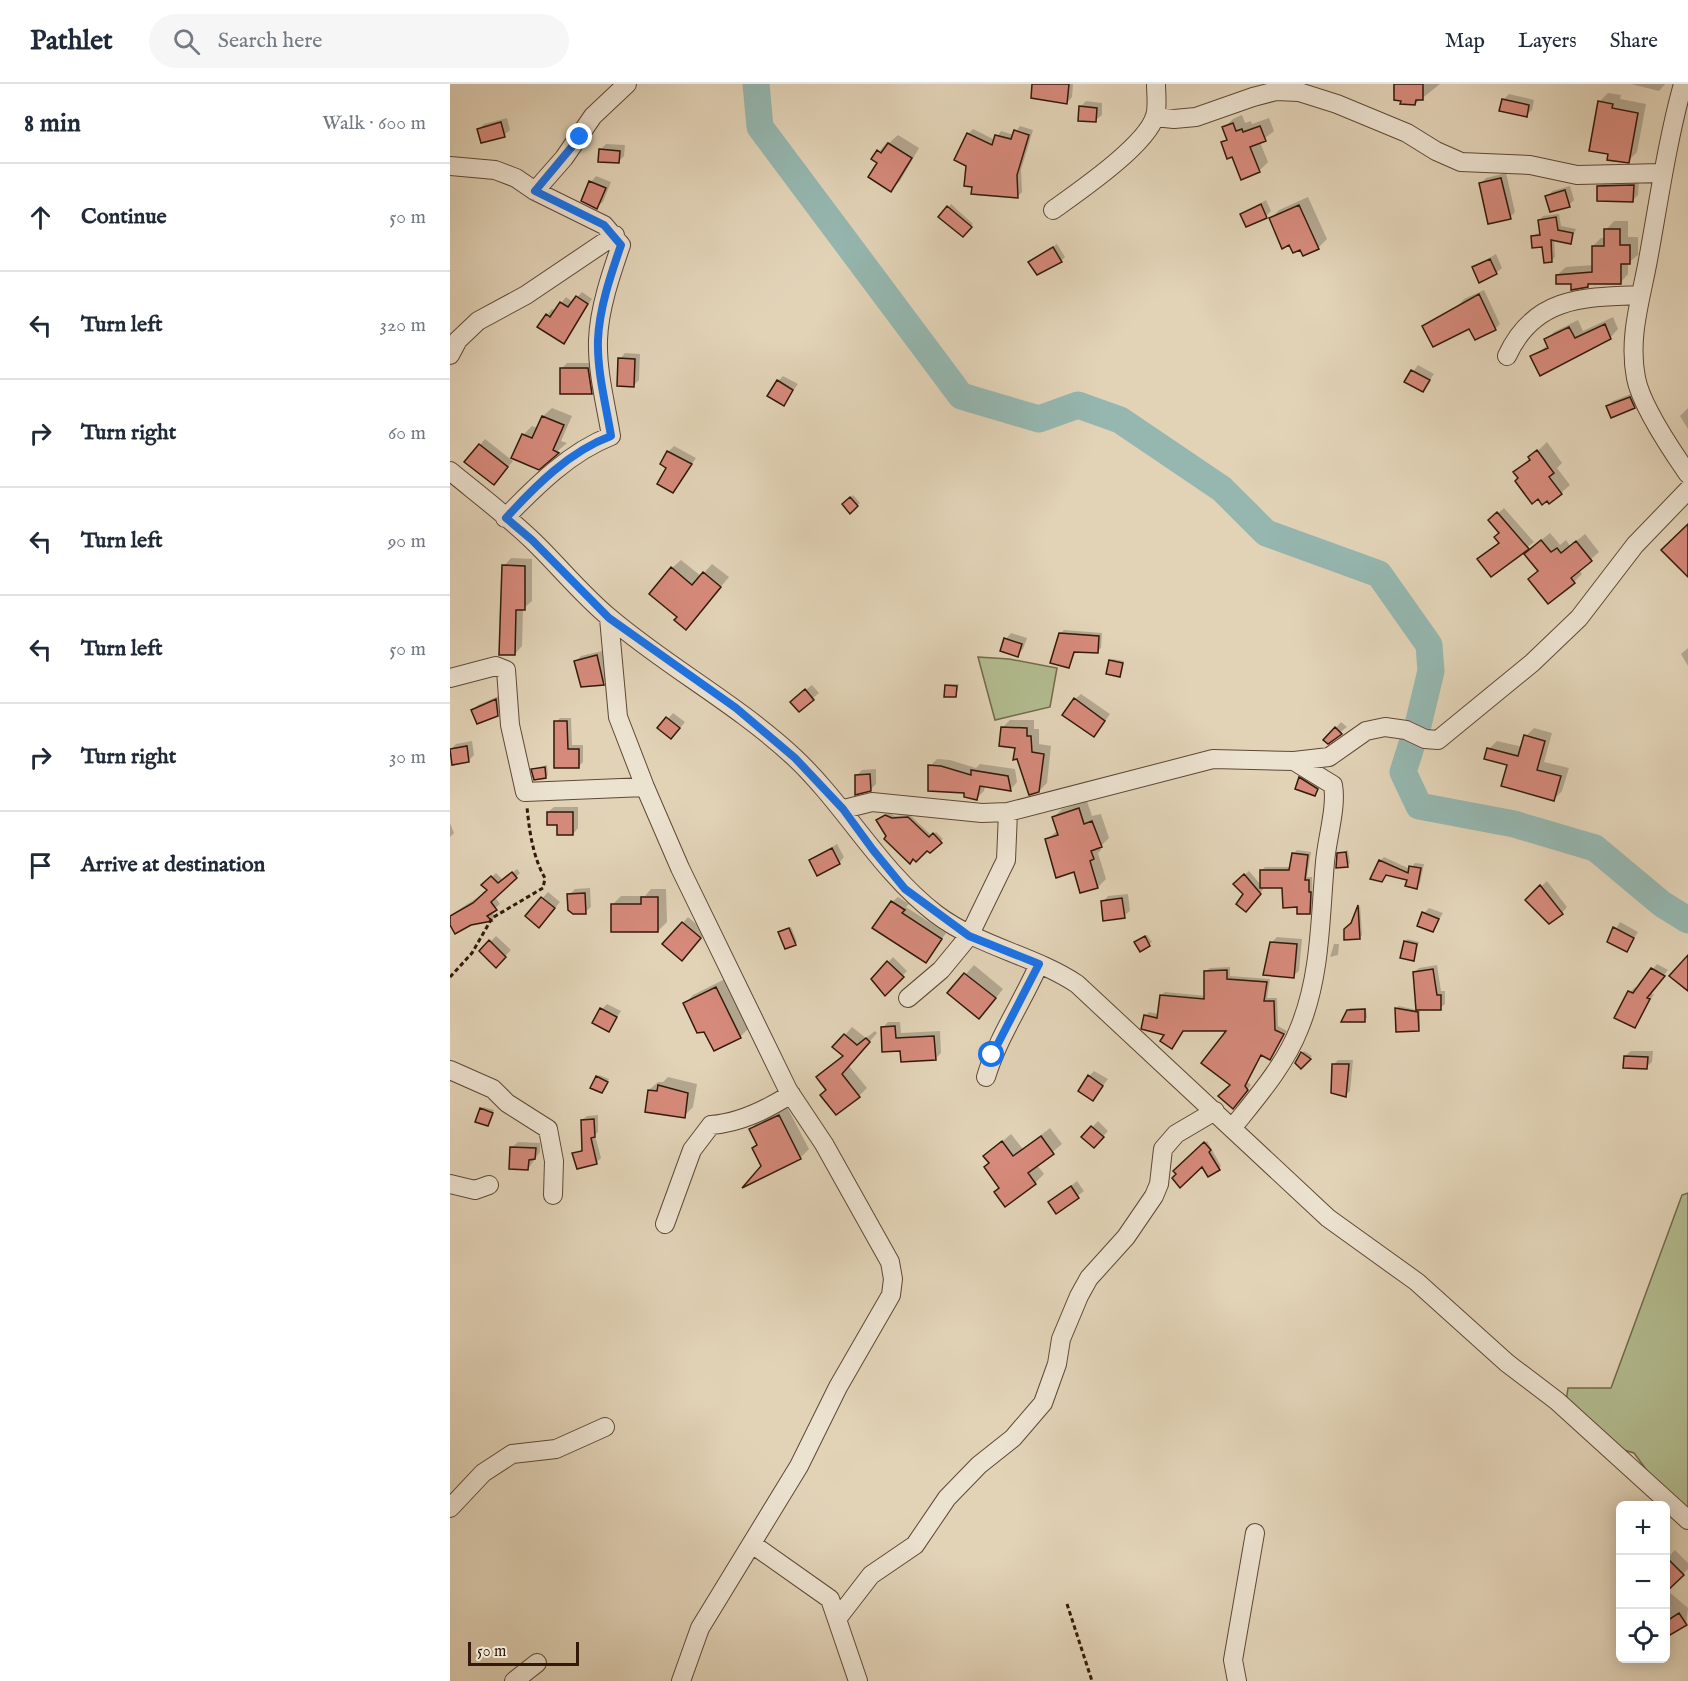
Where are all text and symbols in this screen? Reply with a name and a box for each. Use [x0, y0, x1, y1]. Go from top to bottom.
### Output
search box [149, 14, 569, 68]
text: Pathlet [30, 24, 113, 59]
icon: search [170, 25, 203, 58]
text: Search here [218, 27, 322, 55]
text: Map [1445, 28, 1485, 55]
text: Layers [1518, 28, 1577, 55]
text: Share [1610, 28, 1658, 55]
text: 8 min [24, 107, 81, 140]
text: Walk · 600 m [322, 111, 426, 136]
route end [566, 123, 592, 149]
icon: ahead [24, 201, 57, 234]
text: Continue [81, 203, 167, 231]
text: 50 m [389, 205, 426, 230]
icon: left [24, 309, 57, 342]
text: Turn left [81, 311, 163, 339]
text: 320 m [380, 313, 426, 338]
icon: right [24, 417, 57, 450]
text: Turn right [81, 419, 176, 447]
text: 60 m [388, 421, 426, 446]
icon: left [24, 525, 57, 558]
text: Turn left [81, 527, 163, 555]
text: 90 m [388, 529, 426, 554]
icon: left [24, 633, 57, 666]
text: Turn left [81, 635, 163, 663]
text: 50 m [389, 637, 426, 662]
icon: right [24, 741, 57, 774]
text: Turn right [81, 743, 176, 771]
text: 30 m [389, 745, 426, 770]
icon: arrive [24, 849, 57, 882]
text: Arrive at destination [81, 851, 265, 879]
route start [978, 1041, 1004, 1067]
map controls [1616, 1501, 1670, 1663]
button: + [1616, 1501, 1670, 1555]
button: − [1616, 1555, 1670, 1609]
button: locate [1616, 1609, 1670, 1663]
scale bar [468, 1639, 579, 1666]
text: 50 m [477, 1642, 506, 1662]

